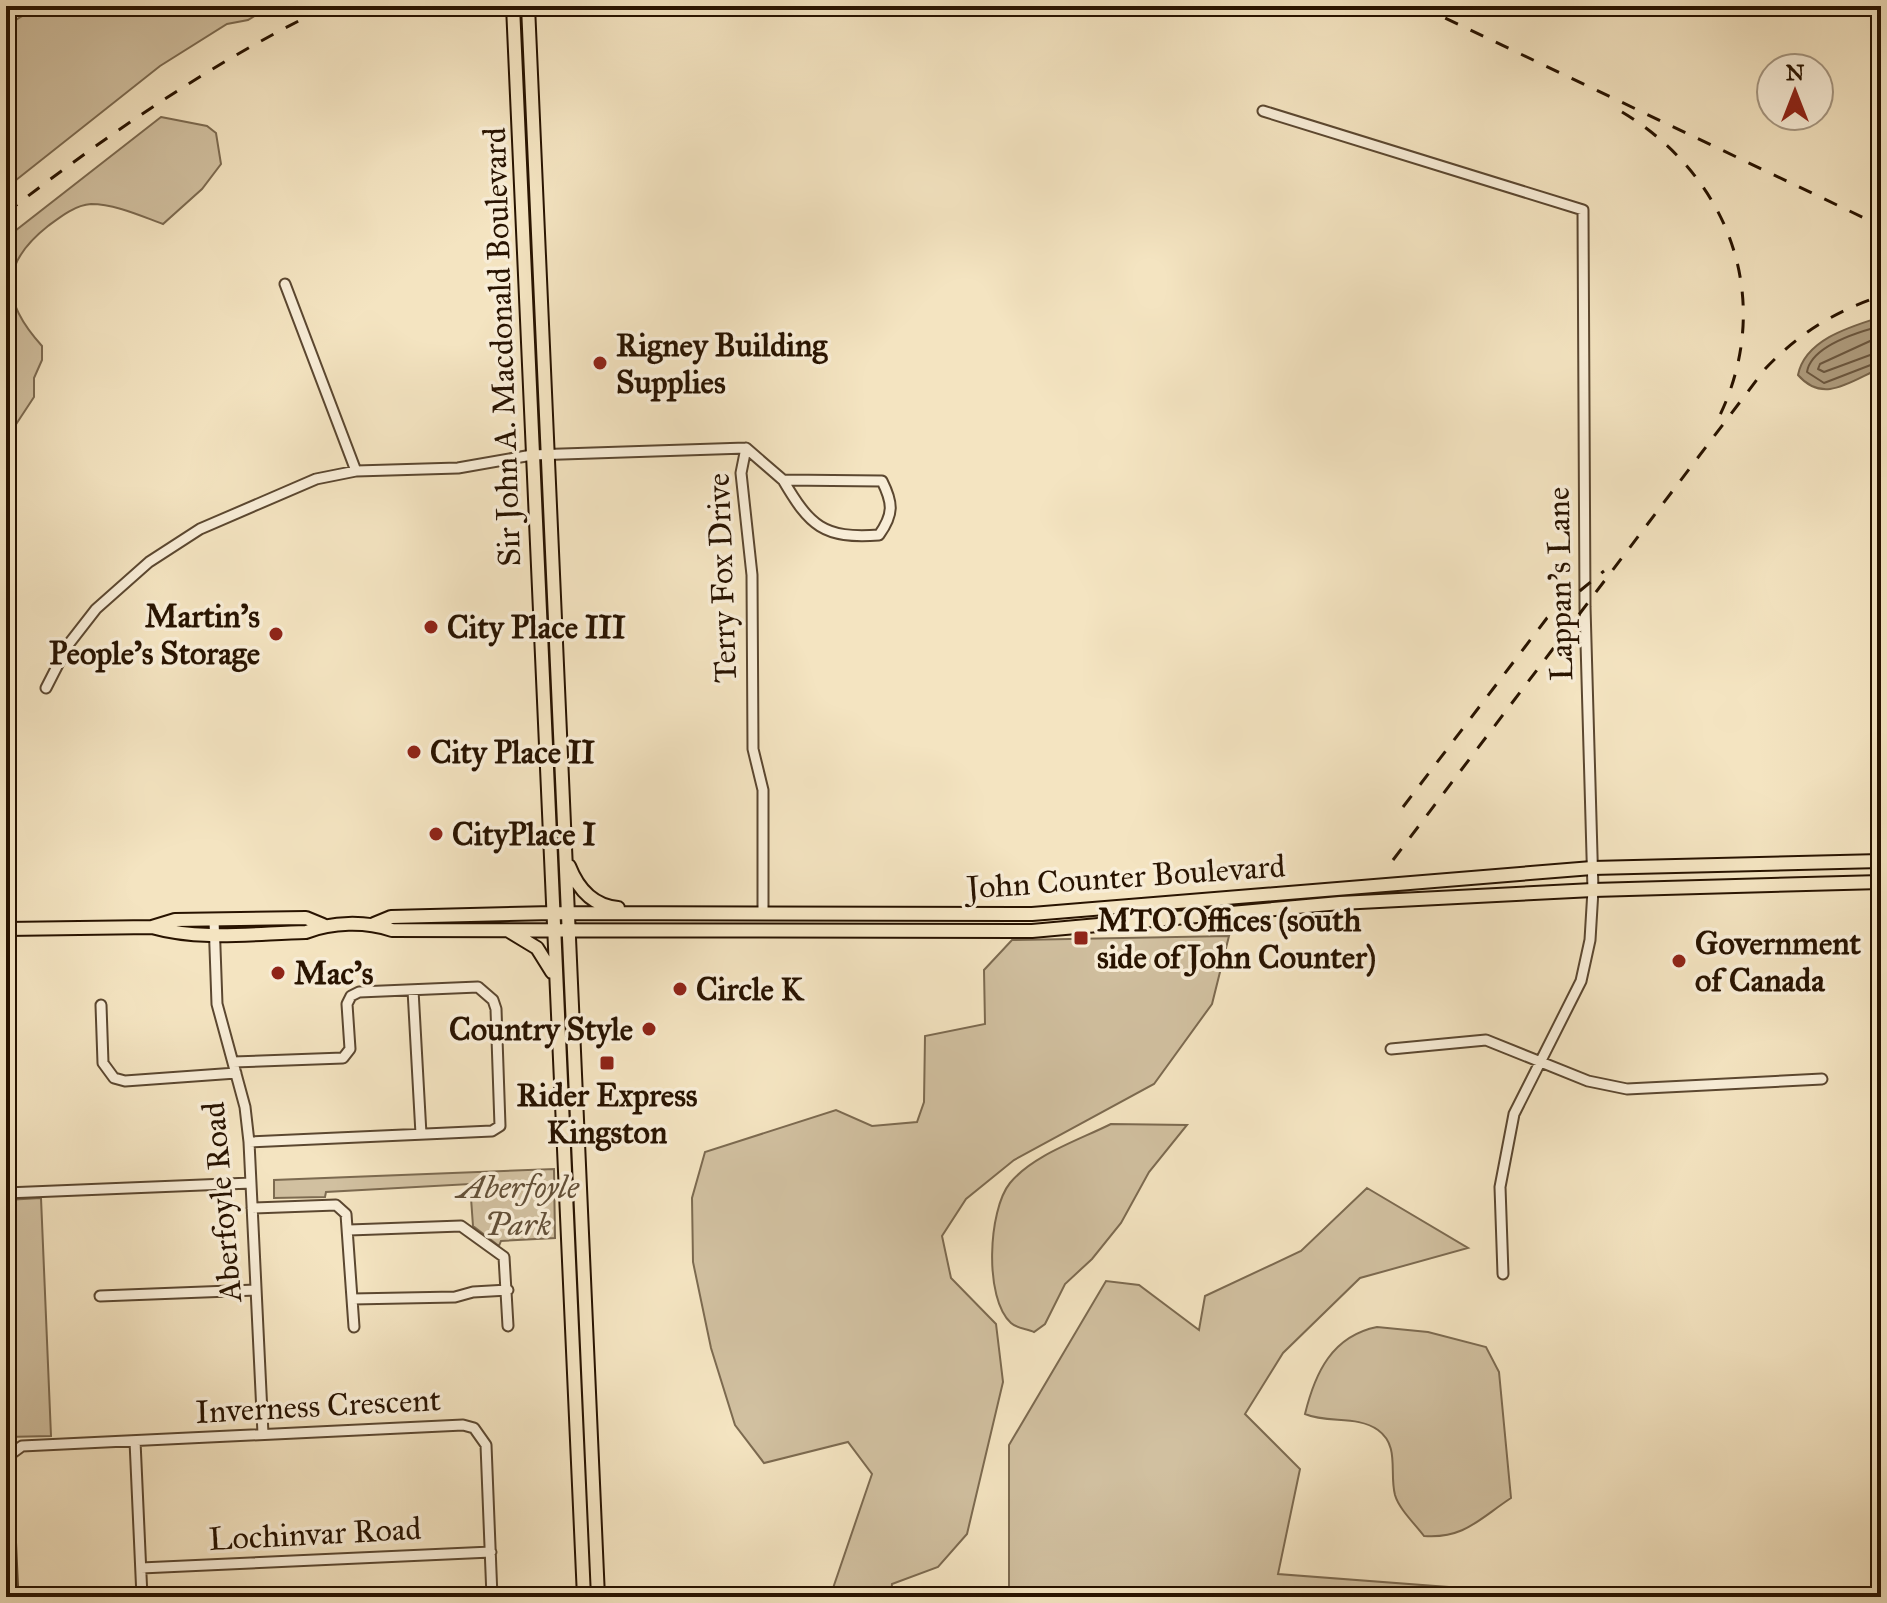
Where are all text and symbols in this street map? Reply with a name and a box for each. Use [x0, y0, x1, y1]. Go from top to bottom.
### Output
north arrow [1755, 52, 1835, 132]
text: N [1786, 59, 1805, 86]
street label: Sir John A. Macdonald Boulevard [475, 127, 529, 567]
place label: Rigney Building Supplies [616, 326, 828, 402]
marker: Rigney Building Supplies [591, 354, 609, 372]
street label: Terry Fox Drive [699, 472, 745, 684]
street label: Lappan's Lane [1539, 487, 1581, 681]
place label: Martin's People's Storage [49, 597, 260, 673]
place label: City Place III [447, 608, 626, 647]
marker: City Place III [422, 618, 440, 636]
marker: Martin's People's Storage [267, 625, 285, 643]
place label: City Place II [430, 733, 596, 772]
marker: City Place II [405, 743, 423, 761]
place label: CityPlace I [452, 815, 596, 854]
marker: CityPlace I [427, 825, 445, 843]
street label: John Counter Boulevard [962, 846, 1287, 908]
place label: MTO Offices (south side of John Counter) [1097, 901, 1376, 977]
place label: Government of Canada [1695, 924, 1861, 1000]
marker: MTO Offices (south side of John Counter) [1072, 929, 1090, 947]
marker: Government of Canada [1670, 952, 1688, 970]
place label: Mac's [294, 954, 374, 993]
marker: Mac's [269, 964, 287, 982]
place label: Circle K [696, 970, 805, 1009]
marker: Circle K [671, 980, 689, 998]
place label: Country Style [449, 1010, 633, 1049]
marker: Country Style [640, 1020, 658, 1038]
marker: Rider Express Kingston [598, 1054, 616, 1072]
place label: Rider Express Kingston [517, 1076, 698, 1152]
street label: Aberfoyle Road [194, 1100, 250, 1306]
park label: Aberfoyle Park [454, 1168, 580, 1244]
street label: Inverness Crescent [194, 1380, 442, 1432]
street label: Lochinvar Road [208, 1509, 422, 1559]

